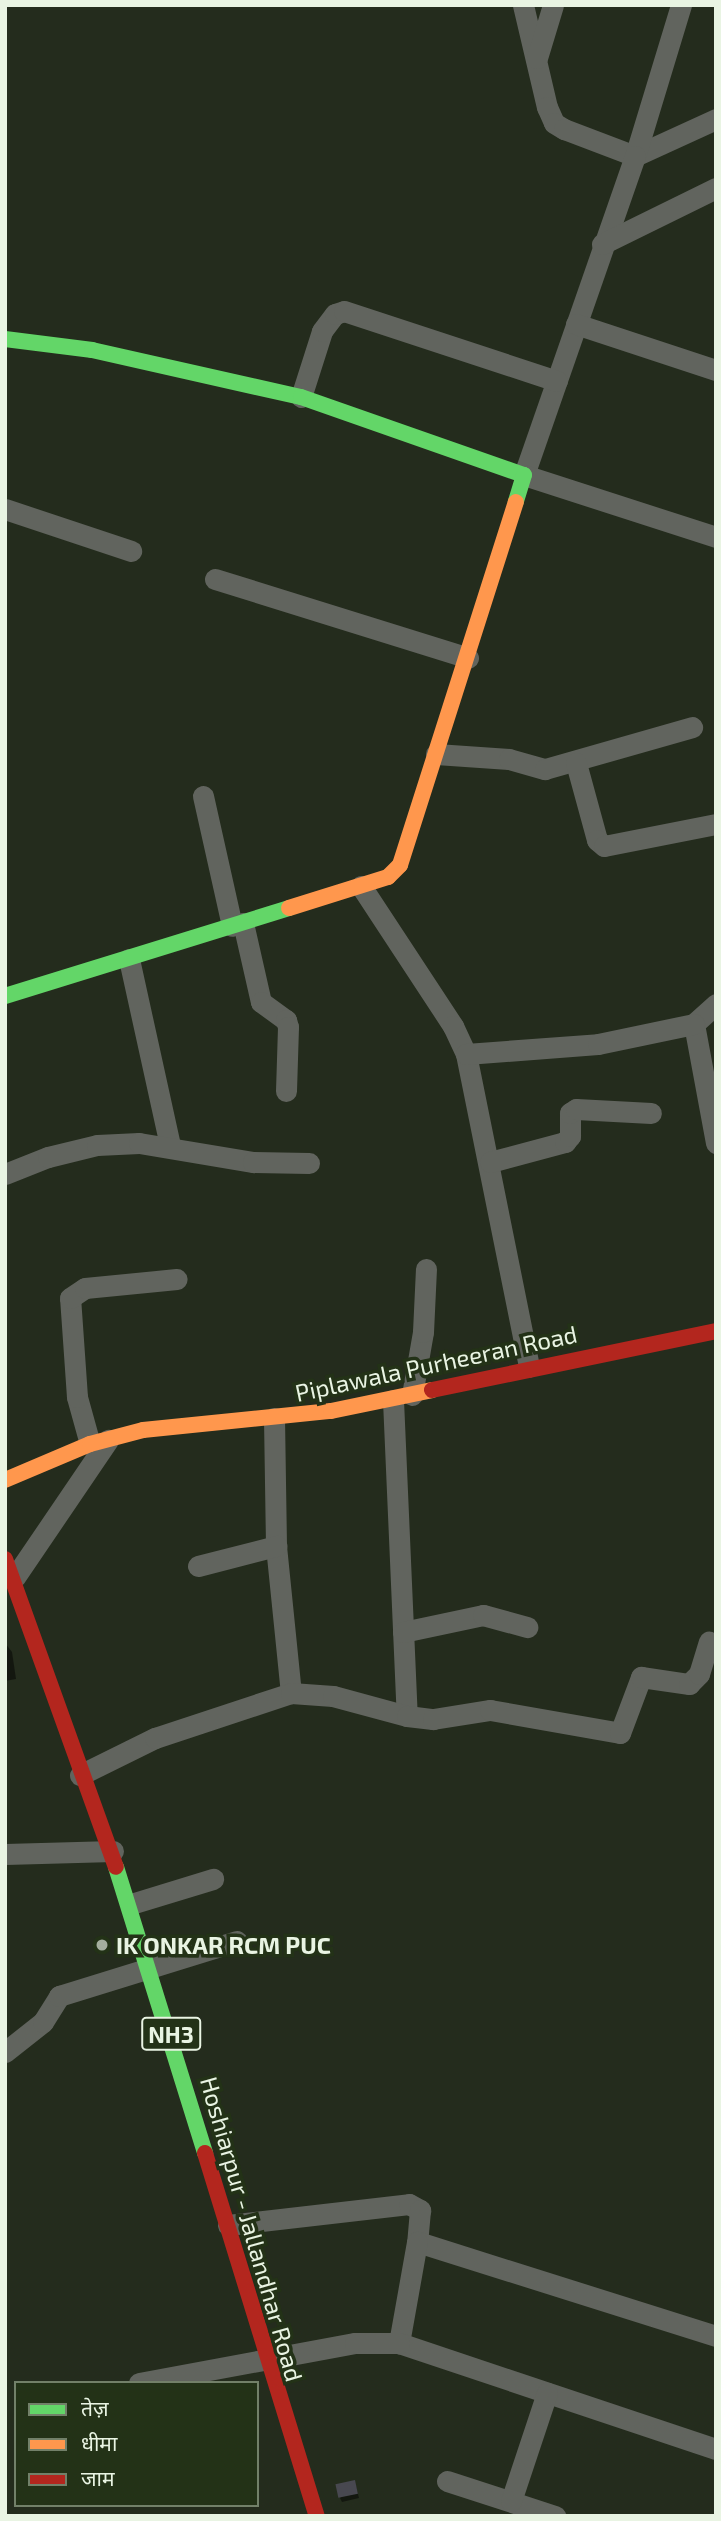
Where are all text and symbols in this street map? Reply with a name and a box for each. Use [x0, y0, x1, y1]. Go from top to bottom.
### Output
street label: Piplawala Purheeran Road [292, 1319, 580, 1407]
place label: IK ONKAR RCM PUC [116, 1931, 331, 1959]
marker: IK ONKAR RCM PUC [94, 1937, 110, 1953]
road number: NH3 [140, 2014, 202, 2054]
street label: Hoshiarpur - Jallandhar Road [194, 2073, 310, 2385]
legend [14, 2381, 259, 2507]
text: तेज़ [81, 2395, 109, 2420]
text: धीमा [81, 2430, 117, 2455]
text: जाम [81, 2465, 115, 2490]

